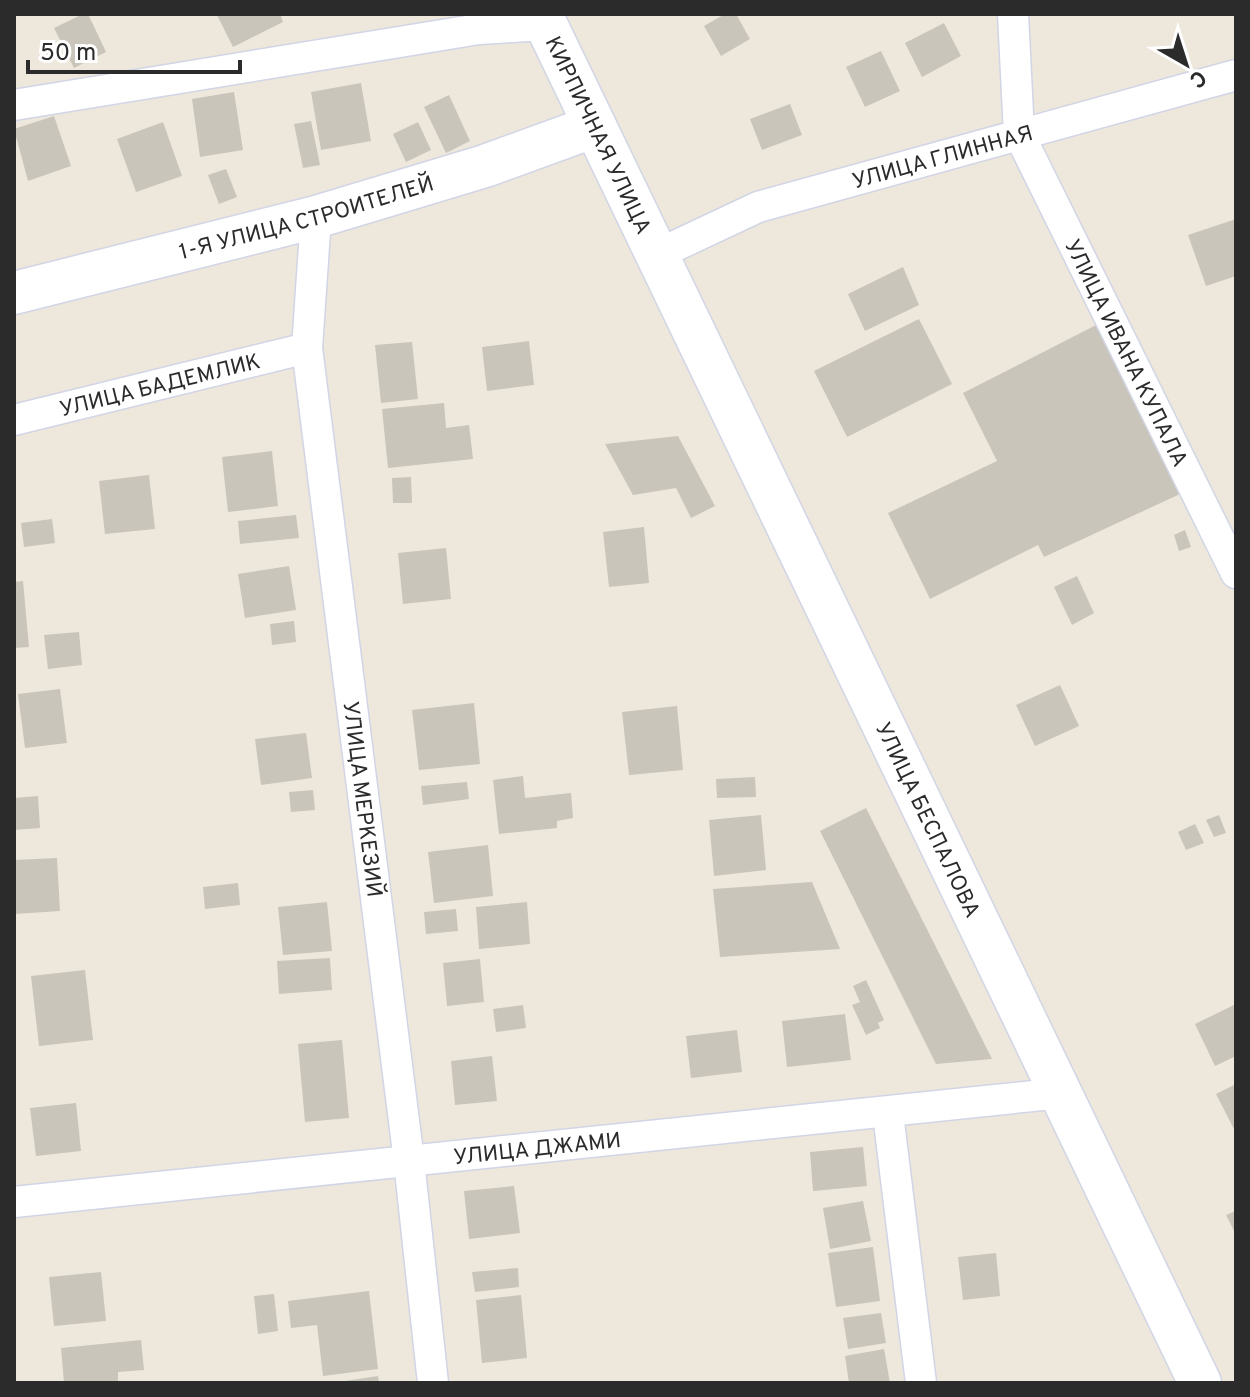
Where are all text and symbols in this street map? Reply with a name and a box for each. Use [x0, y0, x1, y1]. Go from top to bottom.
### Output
scale bar [28, 24, 240, 74]
north arrow [1146, 24, 1226, 104]
street label: КИРПИЧНАЯ УЛИЦА [538, 32, 656, 239]
text: 50 m [40, 39, 96, 69]
text: С [1183, 63, 1211, 93]
street label: УЛИЦА ГЛИННАЯ [850, 121, 1036, 196]
street label: 1-Я УЛИЦА СТРОИТЕЛЕЙ [177, 168, 438, 267]
street label: УЛИЦА ИВАНА КУПАЛА [1057, 236, 1192, 472]
street label: УЛИЦА БАДЕМЛИК [57, 349, 263, 424]
street label: УЛИЦА МЕРКЕЗИЙ [335, 700, 390, 899]
street label: УЛИЦА БЕСПАЛОВА [868, 719, 985, 923]
street label: УЛИЦА ДЖАМИ [452, 1128, 622, 1172]

